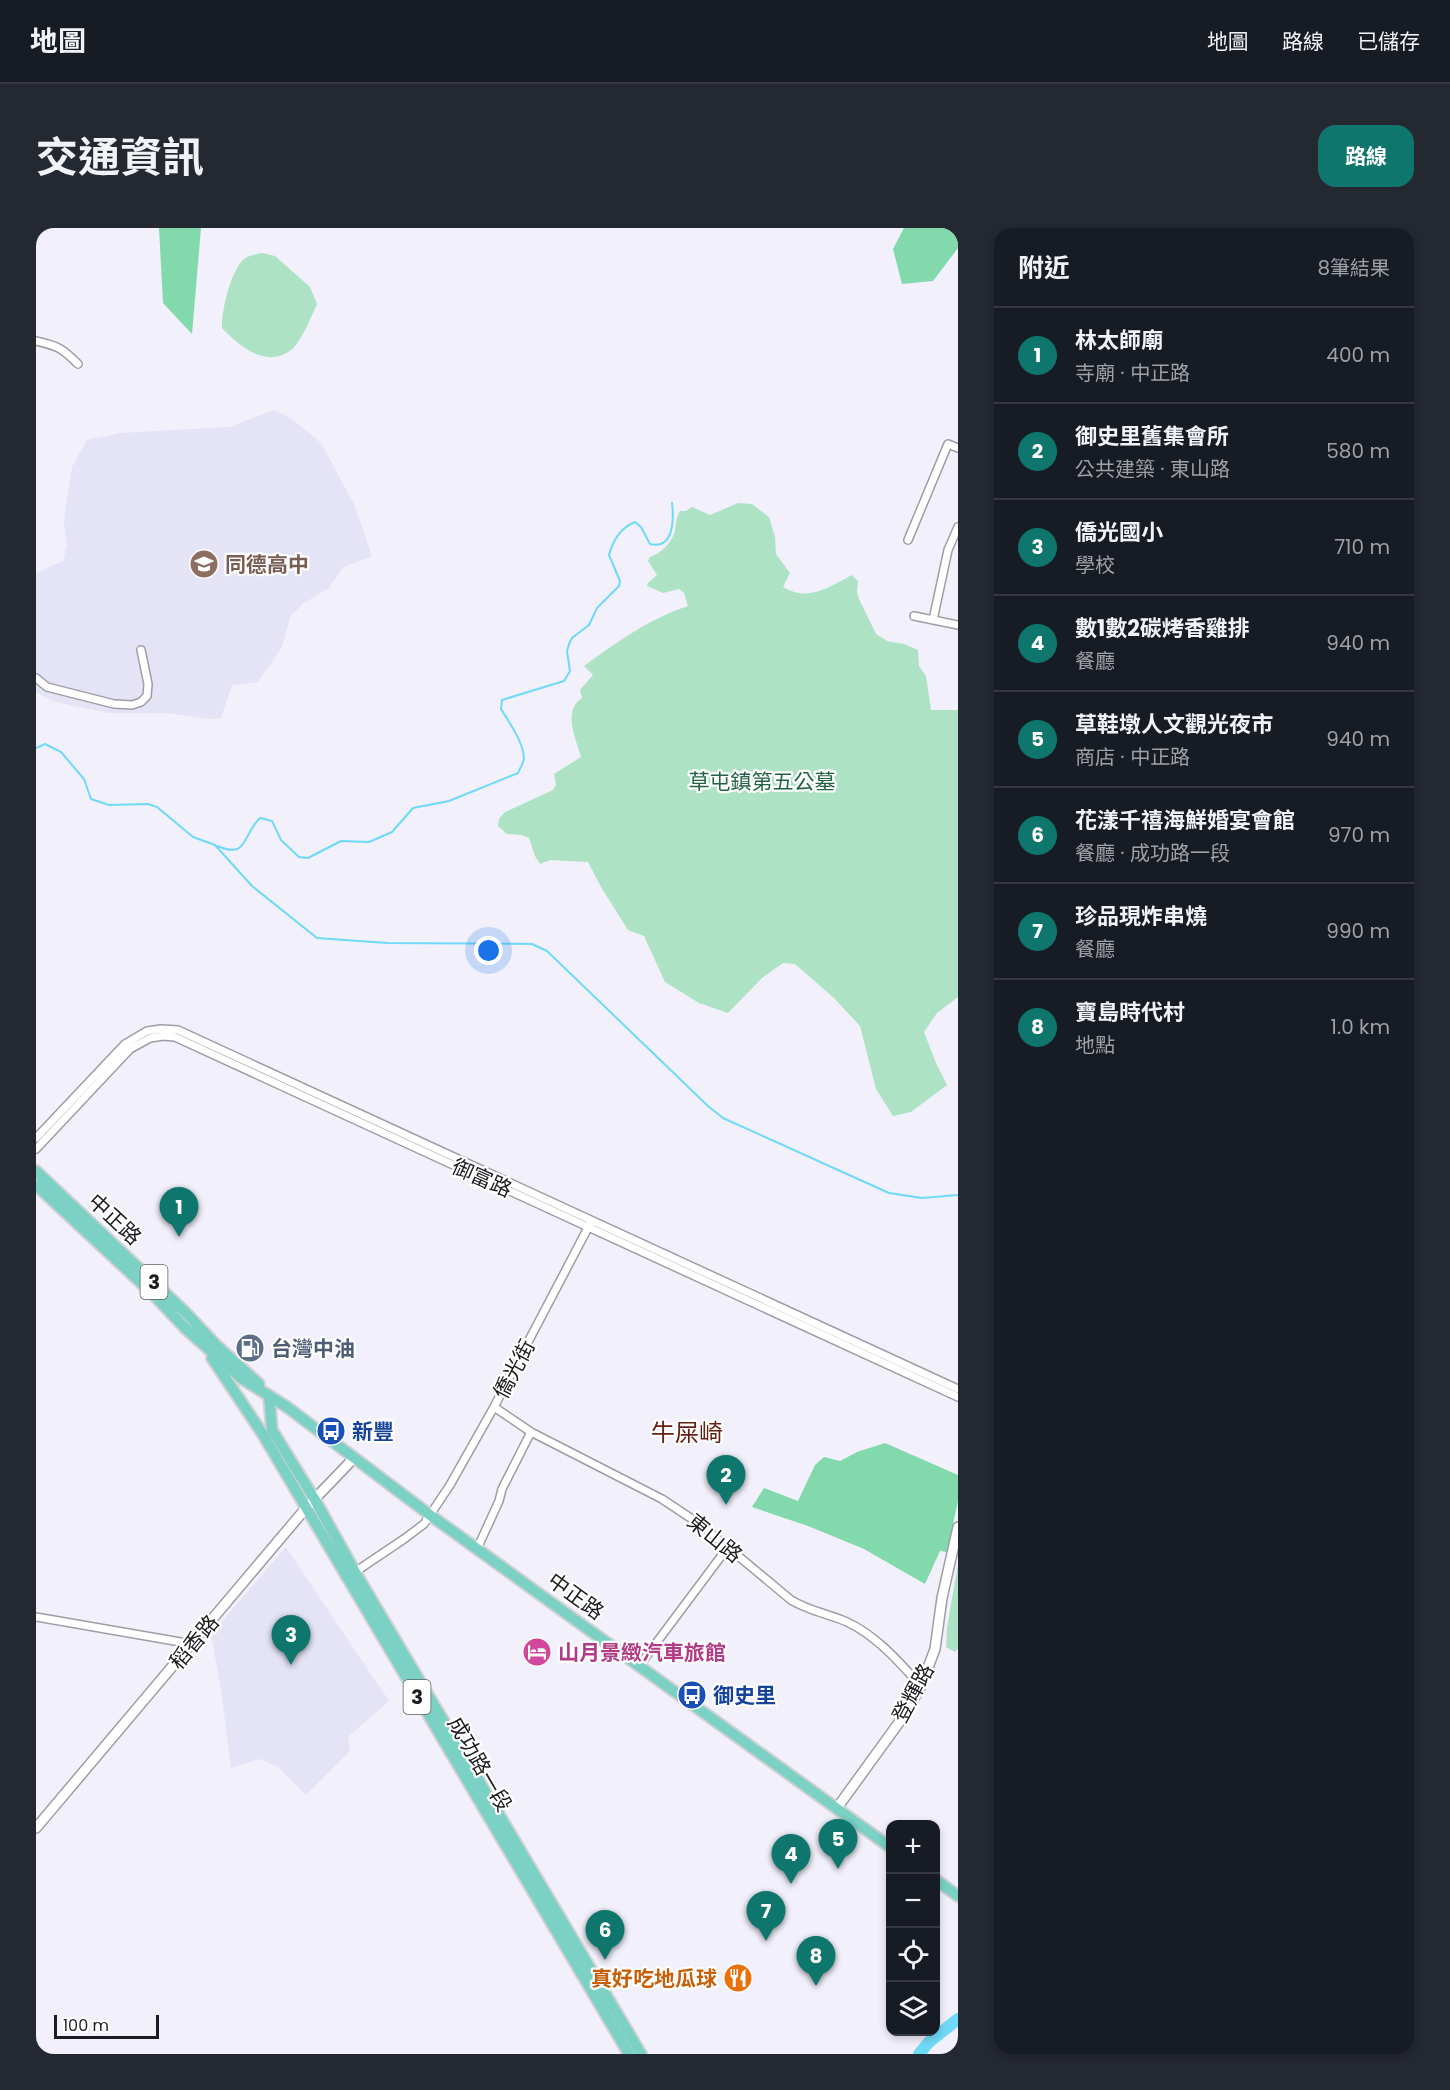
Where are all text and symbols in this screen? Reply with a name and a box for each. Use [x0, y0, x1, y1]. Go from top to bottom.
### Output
text: 地圖 [30, 22, 86, 61]
text: 地圖 [1207, 27, 1249, 56]
text: 路線 [1282, 27, 1324, 56]
text: 已儲存 [1357, 27, 1420, 56]
button: 路線 [1318, 125, 1414, 187]
text: 交通資訊 [36, 128, 204, 187]
text: 附近 [1018, 250, 1070, 286]
text: 8筆結果 [1317, 254, 1390, 282]
text: 林太師廟 [1075, 325, 1163, 356]
text: 1 [1034, 341, 1041, 369]
text: 400 m [1326, 341, 1390, 369]
text: 寺廟 · 中正路 [1075, 359, 1190, 387]
text: 御史里舊集會所 [1075, 421, 1229, 452]
text: 2 [1032, 437, 1043, 465]
text: 580 m [1326, 437, 1390, 465]
text: 公共建築 · 東山路 [1075, 455, 1230, 483]
text: 僑光國小 [1075, 517, 1163, 548]
text: 3 [1031, 533, 1044, 561]
text: 710 m [1334, 533, 1390, 561]
school or university icon: 同德高中 [188, 548, 220, 580]
place label: 同德高中 [225, 550, 309, 579]
text: 學校 [1075, 551, 1115, 579]
text: 數1數2碳烤香雞排 [1075, 613, 1250, 644]
text: 4 [1031, 629, 1044, 657]
text: 940 m [1326, 629, 1390, 657]
text: 餐廳 [1075, 647, 1115, 675]
text: 草鞋墩人文觀光夜市 [1075, 709, 1273, 740]
text: 5 [1031, 725, 1044, 753]
text: 940 m [1326, 725, 1390, 753]
text: 商店 · 中正路 [1075, 743, 1190, 771]
park label: 草屯鎮第五公墓 [689, 767, 836, 796]
text: 花漾千禧海鮮婚宴會館 [1075, 805, 1295, 836]
text: 6 [1031, 821, 1044, 849]
text: 970 m [1328, 821, 1390, 849]
text: 餐廳 · 成功路一段 [1075, 839, 1230, 867]
text: 珍品現炸串燒 [1075, 901, 1207, 932]
text: 7 [1032, 917, 1043, 945]
text: 990 m [1326, 917, 1390, 945]
text: 餐廳 [1075, 935, 1115, 963]
your location [474, 936, 503, 965]
text: 寶島時代村 [1075, 997, 1185, 1028]
text: 8 [1031, 1013, 1044, 1041]
text: 1.0 km [1331, 1013, 1390, 1041]
text: 地點 [1075, 1031, 1115, 1059]
street label: 御富路 [447, 1152, 517, 1204]
street label: 中正路 [82, 1187, 148, 1251]
pin: 1 [160, 1188, 198, 1237]
road number: 3 [140, 1265, 168, 1299]
fuel station icon: 台灣中油 [234, 1332, 266, 1364]
place label: 台灣中油 [271, 1334, 355, 1363]
street label: 僑光街 [486, 1334, 542, 1404]
bus stop icon: 新豐 [315, 1415, 347, 1447]
district label: 牛屎崎 [651, 1416, 723, 1449]
place label: 新豐 [352, 1417, 394, 1446]
pin: 2 [706, 1456, 746, 1505]
street label: 東山路 [681, 1507, 749, 1569]
street label: 中正路 [542, 1566, 610, 1626]
street label: 稻香路 [163, 1609, 225, 1675]
pin: 3 [272, 1616, 310, 1665]
hotel icon: 山月景緻汽車旅館 [521, 1636, 553, 1668]
place label: 山月景緻汽車旅館 [558, 1638, 726, 1667]
street label: 登輝路 [885, 1658, 941, 1728]
bus stop icon: 御史里 [676, 1679, 708, 1711]
road number: 3 [404, 1680, 430, 1714]
place label: 御史里 [713, 1681, 776, 1710]
street label: 成功路一段 [441, 1711, 519, 1817]
pin: 5 [818, 1820, 858, 1869]
map controls [886, 1820, 940, 2036]
button: + [886, 1820, 940, 1874]
pin: 4 [772, 1834, 810, 1884]
button: − [886, 1874, 940, 1928]
pin: 7 [746, 1892, 786, 1941]
pin: 6 [586, 1910, 624, 1960]
button: locate [886, 1928, 940, 1982]
pin: 8 [796, 1936, 836, 1986]
restaurant icon: 真好吃地瓜球 [722, 1962, 754, 1994]
place label: 真好吃地瓜球 [591, 1964, 717, 1993]
button: layers [886, 1982, 940, 2036]
scale bar [54, 2012, 159, 2040]
text: 100 m [63, 2014, 109, 2037]

